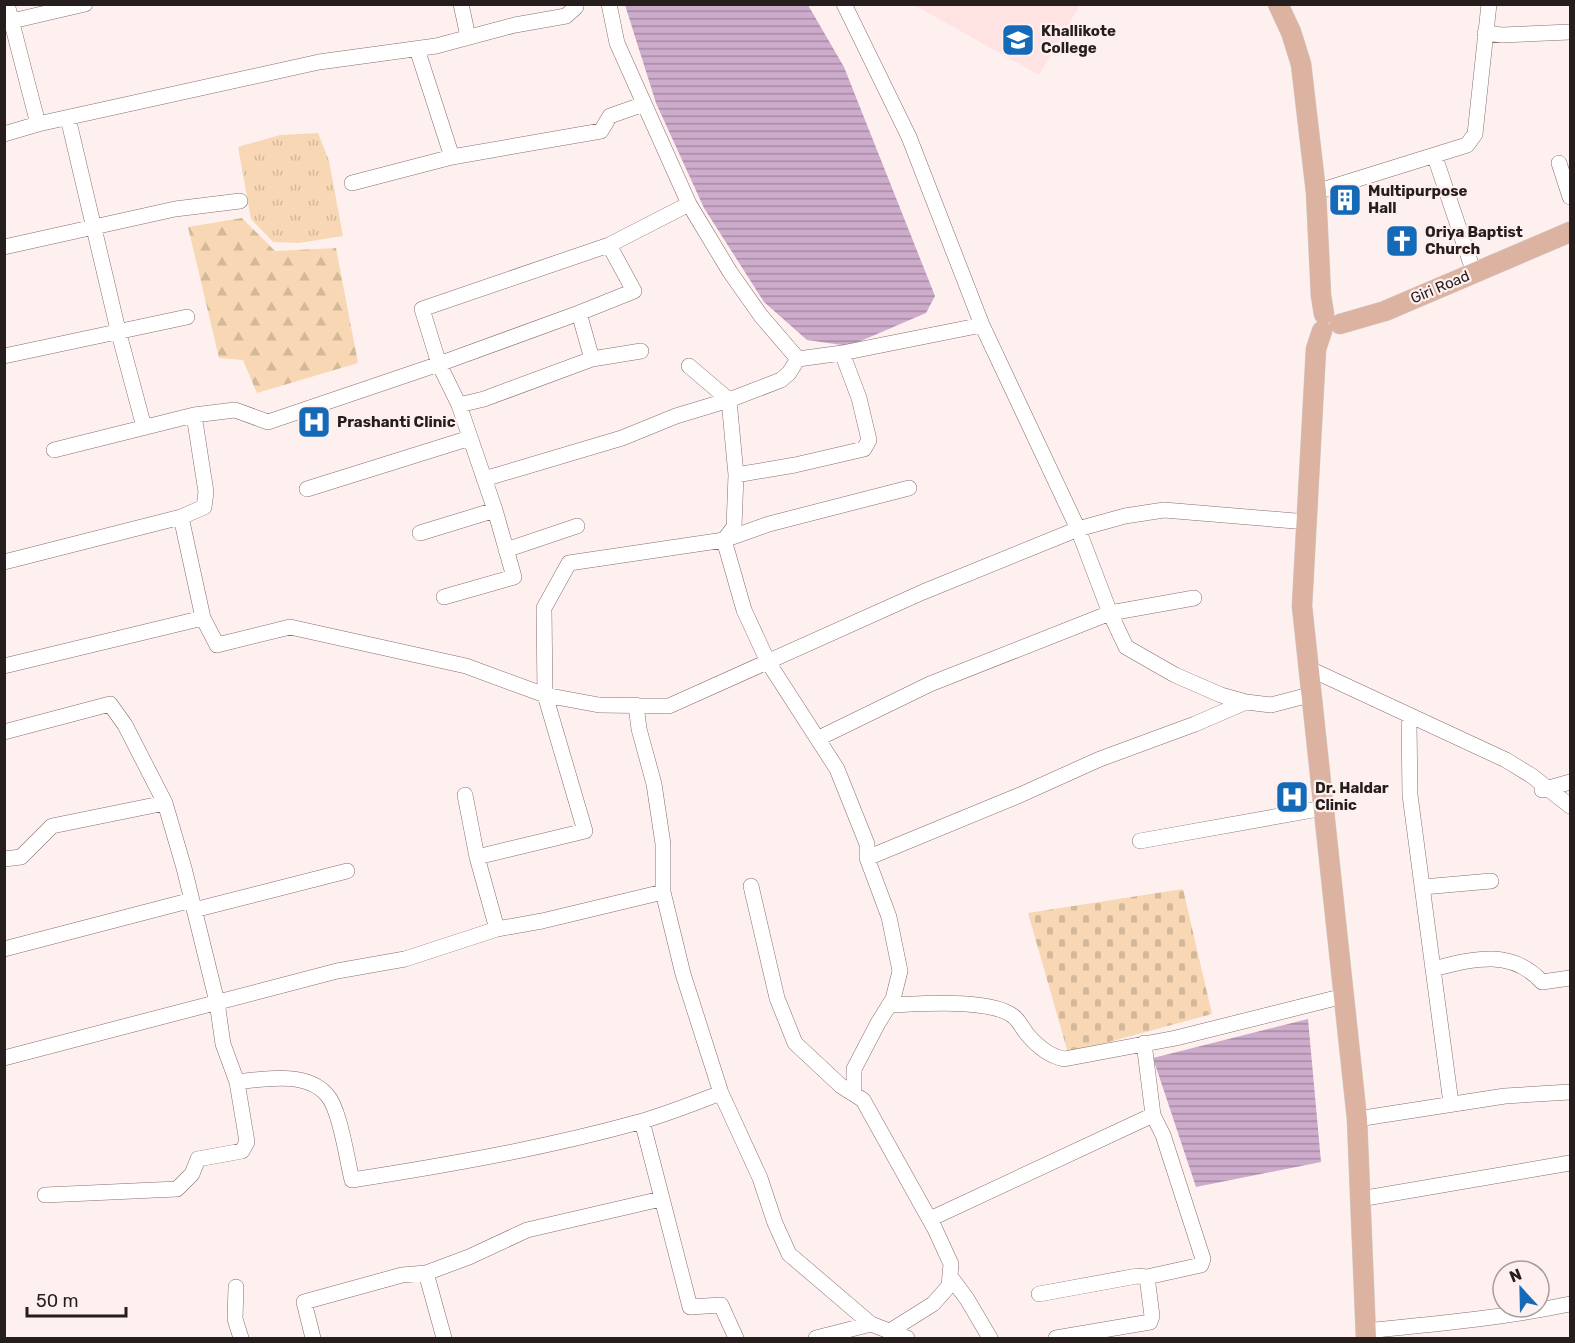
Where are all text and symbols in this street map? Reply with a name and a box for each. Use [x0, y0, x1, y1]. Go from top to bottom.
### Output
school or university icon: Khallikote College [1000, 22, 1036, 58]
place label: Khallikote College [1041, 22, 1116, 57]
building icon: Multipurpose Hall [1327, 182, 1363, 218]
place label: Multipurpose Hall [1368, 182, 1467, 217]
church icon: Oriya Baptist Church [1384, 223, 1420, 259]
place label: Oriya Baptist Church [1425, 223, 1523, 258]
street label: Giri Road [1408, 267, 1472, 307]
hospital icon: Prashanti Clinic [296, 404, 332, 440]
place label: Prashanti Clinic [337, 413, 456, 431]
hospital icon: Dr. Haldar Clinic [1274, 779, 1310, 815]
place label: Dr. Haldar Clinic [1315, 779, 1389, 814]
north arrow [1491, 1259, 1551, 1319]
text: N [1507, 1265, 1524, 1287]
scale bar [27, 1280, 126, 1318]
text: 50 m [36, 1290, 79, 1312]

